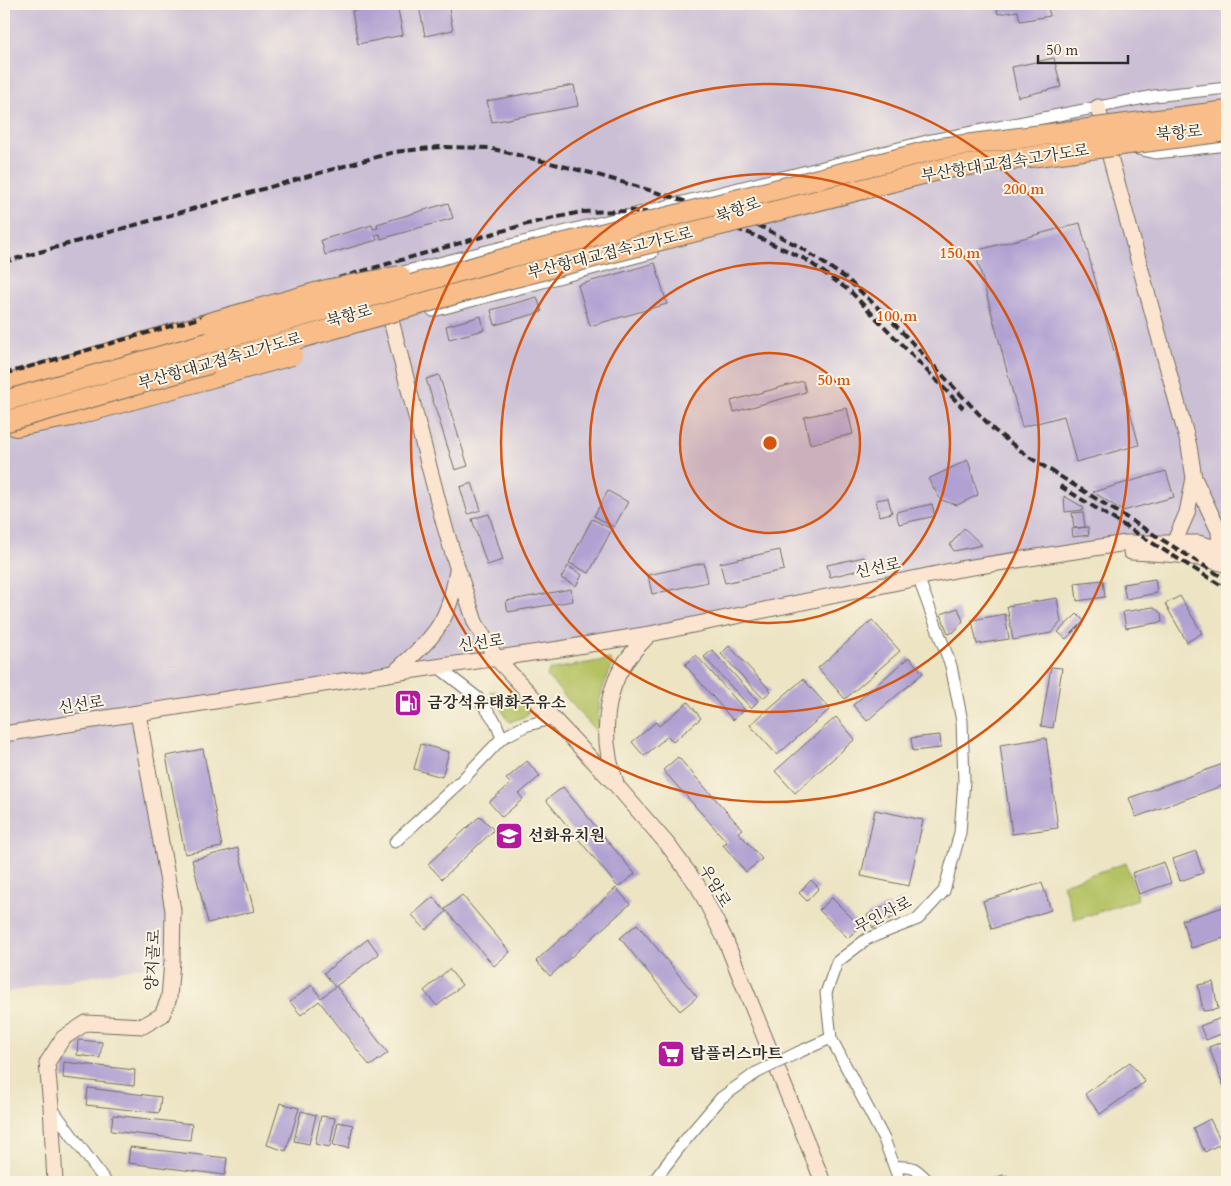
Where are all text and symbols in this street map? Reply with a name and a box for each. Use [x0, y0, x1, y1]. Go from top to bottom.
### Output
scale bar [1038, 32, 1128, 64]
text: 50 m [1046, 40, 1078, 60]
street label: 북항로 [1155, 120, 1204, 146]
street label: 부산항대교접속고가도로 [919, 139, 1091, 187]
text: 200 m [1004, 179, 1045, 199]
street label: 북항로 [712, 192, 764, 228]
street label: 부산항대교접속고가도로 [525, 222, 696, 284]
text: 150 m [940, 243, 981, 263]
street label: 북항로 [324, 299, 375, 333]
text: 100 m [877, 306, 918, 326]
street label: 부산항대교접속고가도로 [135, 327, 305, 395]
text: 50 m [817, 370, 851, 390]
centre of rings [761, 434, 779, 452]
street label: 신선로 [853, 552, 903, 584]
street label: 신선로 [457, 629, 506, 657]
fuel station icon: 금강석유태화주유소 [393, 688, 423, 718]
street label: 신선로 [56, 690, 106, 719]
place label: 금강석유태화주유소 [427, 692, 567, 714]
school or university icon: 선화유치원 [494, 821, 524, 851]
place label: 선화유치원 [528, 825, 605, 847]
street label: 우암로 [694, 860, 736, 912]
street label: 무인사로 [850, 891, 916, 939]
street label: 양지골로 [140, 928, 166, 991]
supermarket icon: 탑플러스마트 [656, 1039, 686, 1069]
place label: 탑플러스마트 [690, 1043, 783, 1065]

